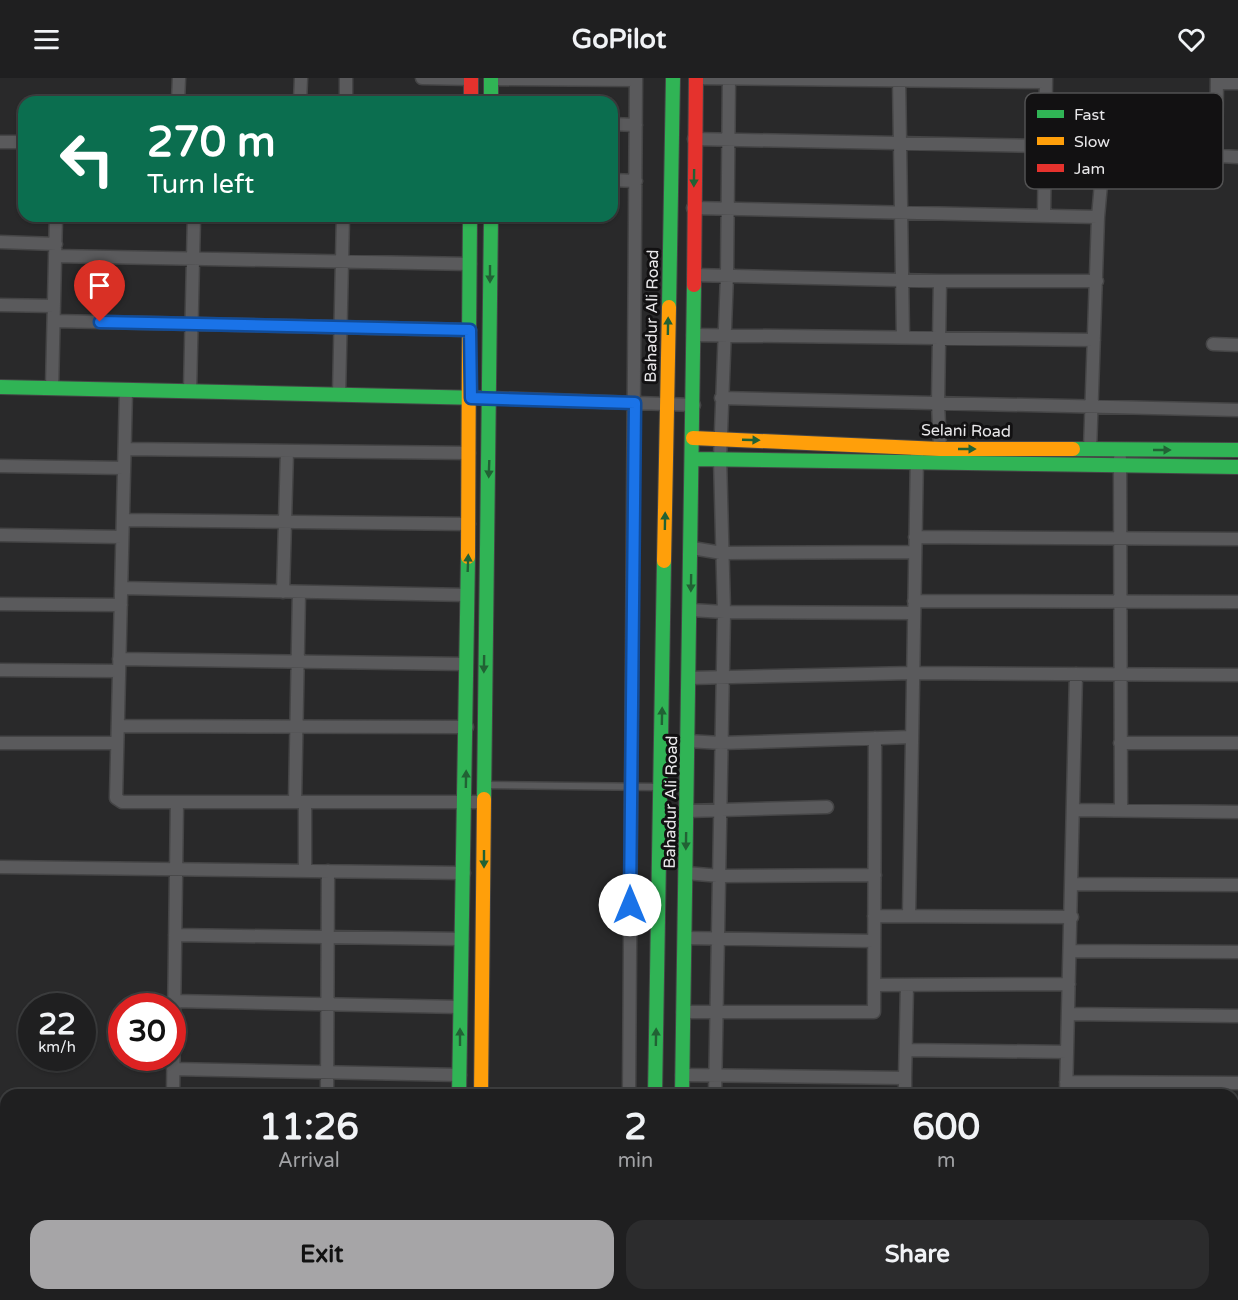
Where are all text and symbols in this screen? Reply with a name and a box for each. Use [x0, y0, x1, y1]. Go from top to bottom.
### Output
icon: menu [30, 23, 63, 56]
text: GoPilot [572, 23, 666, 56]
icon: heart [1175, 23, 1208, 56]
legend [1025, 93, 1223, 189]
text: Fast [1074, 105, 1105, 125]
text: 270 m [147, 117, 276, 168]
icon: left [48, 120, 126, 198]
text: Slow [1074, 132, 1110, 152]
text: Jam [1074, 159, 1105, 179]
text: Turn left [147, 168, 254, 201]
one-way arrow [689, 169, 699, 188]
street label: Bahadur Ali Road [641, 249, 663, 383]
pin [74, 260, 125, 322]
one-way arrow [485, 265, 495, 284]
icon: arrive [83, 269, 116, 302]
one-way arrow [664, 316, 673, 335]
street label: Selani Road [921, 420, 1011, 442]
one-way arrow [742, 436, 761, 445]
one-way arrow [958, 444, 977, 454]
one-way arrow [1153, 445, 1172, 455]
one-way arrow [485, 460, 494, 479]
one-way arrow [660, 511, 670, 530]
one-way arrow [463, 553, 472, 572]
one-way arrow [686, 574, 696, 593]
one-way arrow [480, 655, 489, 674]
one-way arrow [657, 706, 667, 725]
street label: Bahadur Ali Road [660, 735, 682, 869]
one-way arrow [462, 769, 471, 788]
one-way arrow [682, 832, 691, 851]
one-way arrow [479, 850, 489, 869]
position arrow [598, 873, 662, 937]
speed limit sign: 30 [108, 993, 186, 1071]
text: 22 [38, 1006, 76, 1043]
one-way arrow [455, 1027, 465, 1046]
one-way arrow [651, 1027, 661, 1046]
text: km/h [38, 1038, 76, 1056]
text: 11:26 [259, 1106, 359, 1149]
text: 2 [624, 1106, 647, 1149]
text: 600 [912, 1106, 980, 1149]
text: Arrival [278, 1149, 340, 1173]
text: min [618, 1149, 653, 1173]
text: m [937, 1149, 955, 1173]
button: Exit [30, 1220, 614, 1289]
button: Share [626, 1220, 1209, 1289]

